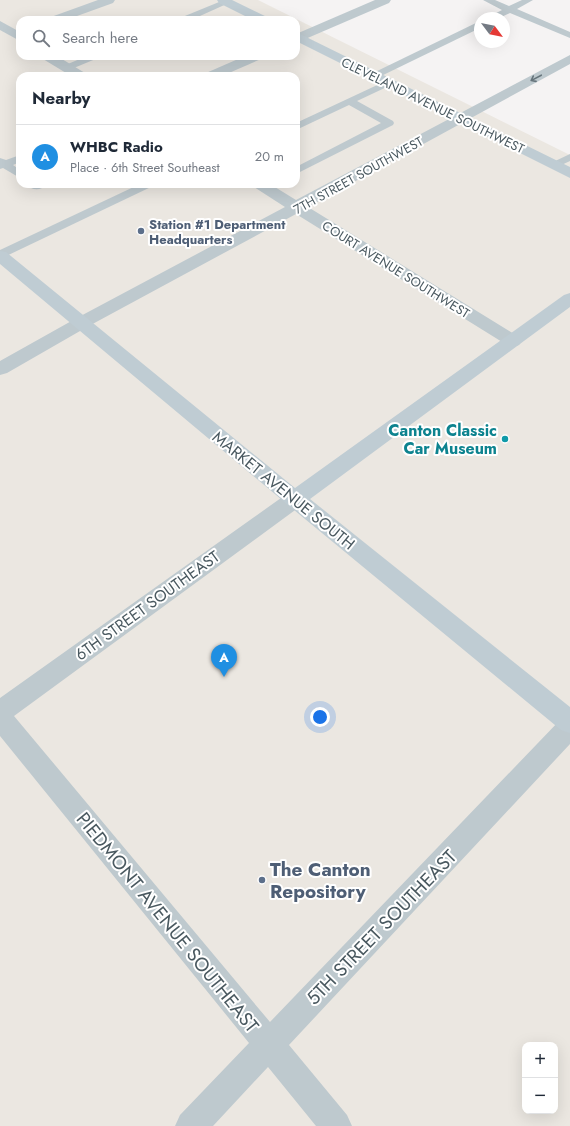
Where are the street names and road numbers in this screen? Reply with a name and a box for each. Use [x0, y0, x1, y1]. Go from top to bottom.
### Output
street label: CLEVELAND AVENUE SOUTHWEST [338, 53, 528, 158]
street label: 7TH STREET SOUTHWEST [290, 132, 426, 219]
street label: COURT AVENUE SOUTHWEST [318, 216, 473, 323]
street label: MARKET AVENUE SOUTH [208, 426, 360, 555]
street label: 6TH STREET SOUTHEAST [71, 546, 223, 664]
street label: PIEDMONT AVENUE SOUTHEAST [70, 806, 265, 1038]
street label: 5TH STREET SOUTHEAST [300, 844, 463, 1011]

